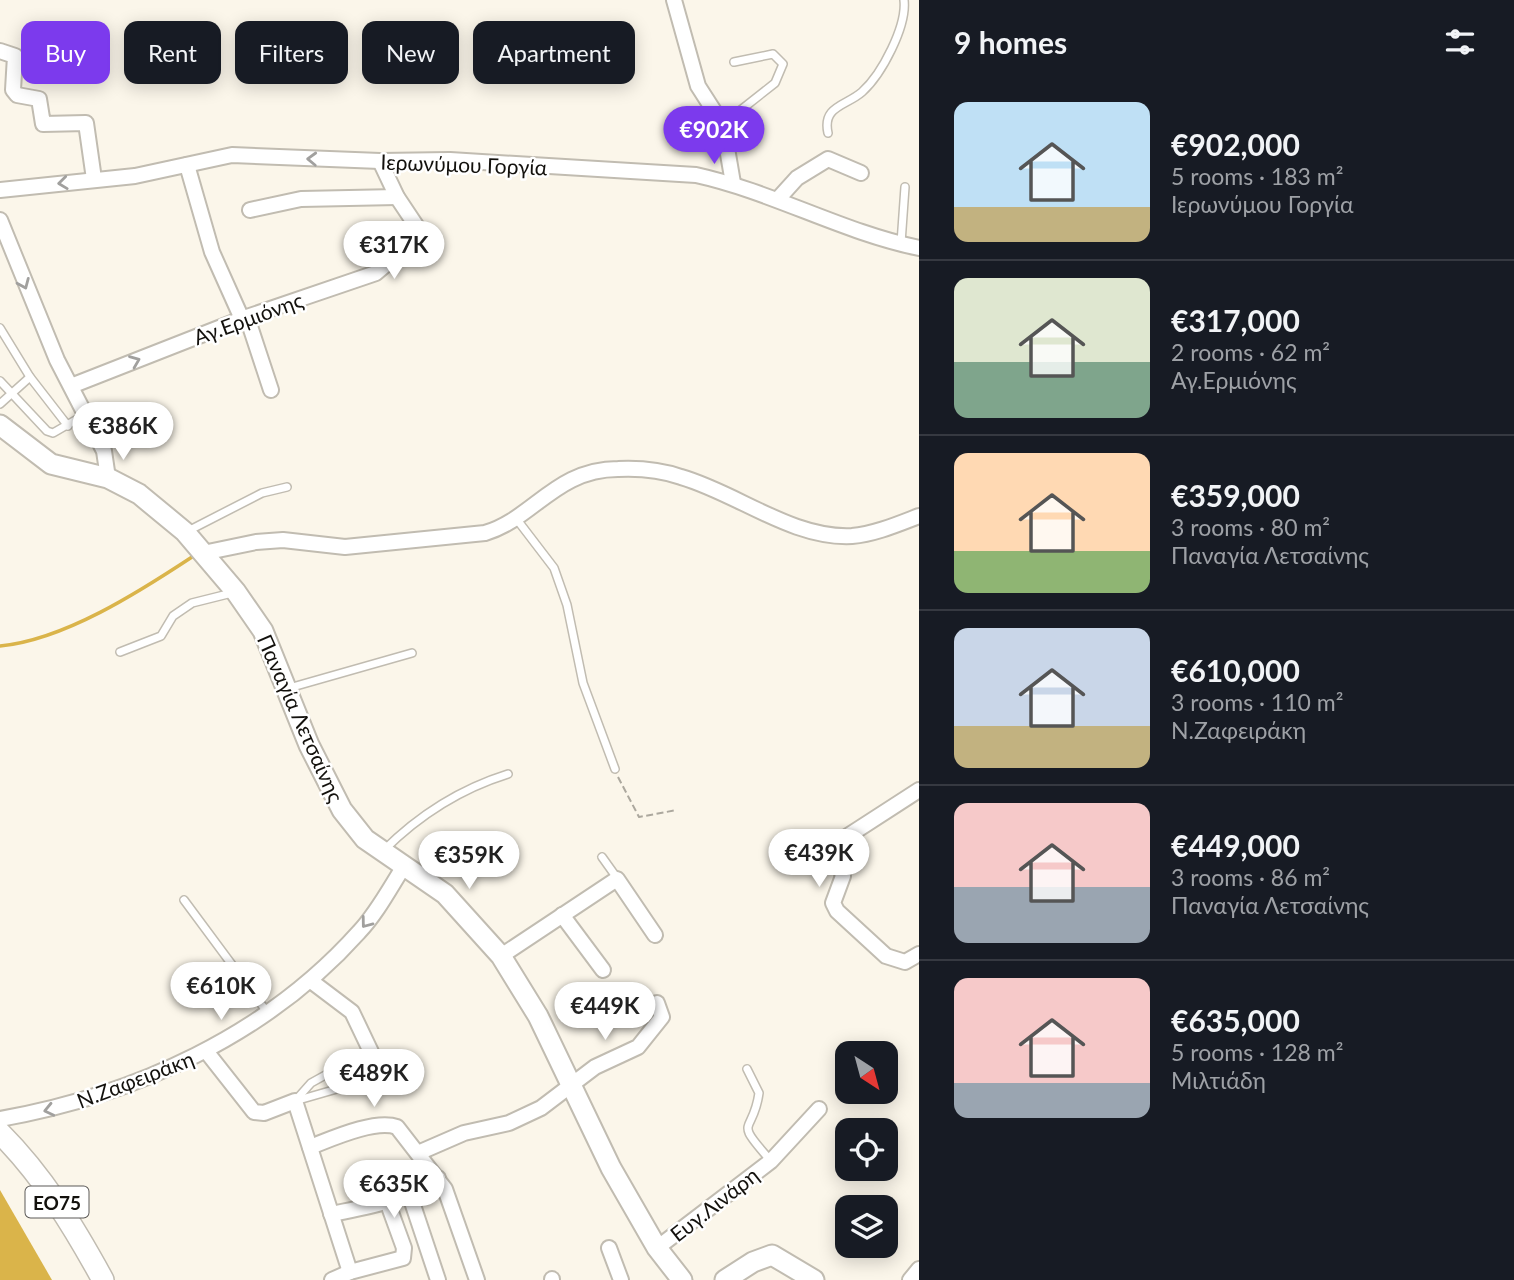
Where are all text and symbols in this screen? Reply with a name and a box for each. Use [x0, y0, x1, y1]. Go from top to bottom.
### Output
chip: Buy [21, 21, 110, 84]
chip: Rent [124, 21, 221, 84]
chip: Filters [235, 21, 348, 84]
chip: New [362, 21, 459, 84]
chip: Apartment [473, 21, 635, 84]
icon: filters [1441, 23, 1479, 61]
text: 9 homes [954, 24, 1067, 60]
pin: €902K [665, 106, 763, 166]
text: €902K [679, 115, 749, 143]
text: €902,000 [1171, 126, 1300, 162]
icon: home [1010, 130, 1094, 214]
street label: Ιερωνύμου Γοργία [380, 149, 548, 179]
one-way arrow [306, 151, 317, 167]
text: 5 rooms · 183 m² [1171, 162, 1343, 190]
one-way arrow [57, 175, 69, 190]
text: Ιερωνύμου Γοργία [1171, 190, 1354, 218]
pin: €317K [345, 222, 443, 281]
text: €317K [359, 230, 429, 258]
one-way arrow [16, 277, 30, 289]
street label: Αγ.Ερμιόνης [190, 287, 306, 349]
text: €317,000 [1171, 302, 1300, 338]
icon: home [1010, 306, 1094, 390]
text: 2 rooms · 62 m² [1171, 338, 1330, 366]
one-way arrow [128, 355, 140, 369]
text: Αγ.Ερμιόνης [1171, 366, 1297, 394]
pin: €386K [74, 402, 172, 462]
text: €386K [88, 411, 158, 439]
text: €359,000 [1171, 477, 1300, 513]
icon: home [1010, 481, 1094, 565]
text: 3 rooms · 80 m² [1171, 513, 1330, 541]
text: Παναγία Λετσαίνης [1171, 541, 1369, 569]
street label: Παναγία Λετσαίνης [253, 630, 349, 806]
text: €610,000 [1171, 652, 1300, 688]
icon: home [1010, 656, 1094, 740]
text: 3 rooms · 110 m² [1171, 688, 1343, 716]
text: Ν.Ζαφειράκη [1171, 716, 1306, 744]
text: €449,000 [1171, 827, 1300, 863]
pin: €439K [770, 830, 868, 889]
icon: home [1010, 831, 1094, 915]
pin: €359K [420, 832, 518, 891]
text: €439K [784, 838, 854, 866]
text: €359K [434, 840, 504, 868]
text: 3 rooms · 86 m² [1171, 863, 1330, 891]
text: Παναγία Λετσαίνης [1171, 891, 1369, 919]
one-way arrow [362, 915, 374, 927]
pin: €610K [172, 962, 270, 1022]
text: €610K [186, 971, 256, 999]
pin: €449K [556, 982, 654, 1042]
text: €449K [570, 991, 640, 1019]
text: €635,000 [1171, 1002, 1300, 1038]
icon: home [1010, 1006, 1094, 1090]
text: 5 rooms · 128 m² [1171, 1038, 1343, 1066]
north arrow [835, 1041, 898, 1104]
map controls [835, 1041, 898, 1258]
street label: Ν.Ζαφειράκη [73, 1045, 197, 1113]
pin: €489K [325, 1050, 423, 1109]
text: €489K [339, 1058, 409, 1086]
text: Μιλτιάδη [1171, 1066, 1266, 1094]
one-way arrow [44, 1102, 56, 1116]
button: locate [835, 1118, 898, 1181]
pin: €635K [345, 1160, 443, 1220]
street label: Ευγ.Λινάρη [665, 1162, 763, 1246]
text: €635K [359, 1169, 429, 1197]
road number: ΕΟ75 [25, 1186, 88, 1218]
button: layers [835, 1195, 898, 1258]

